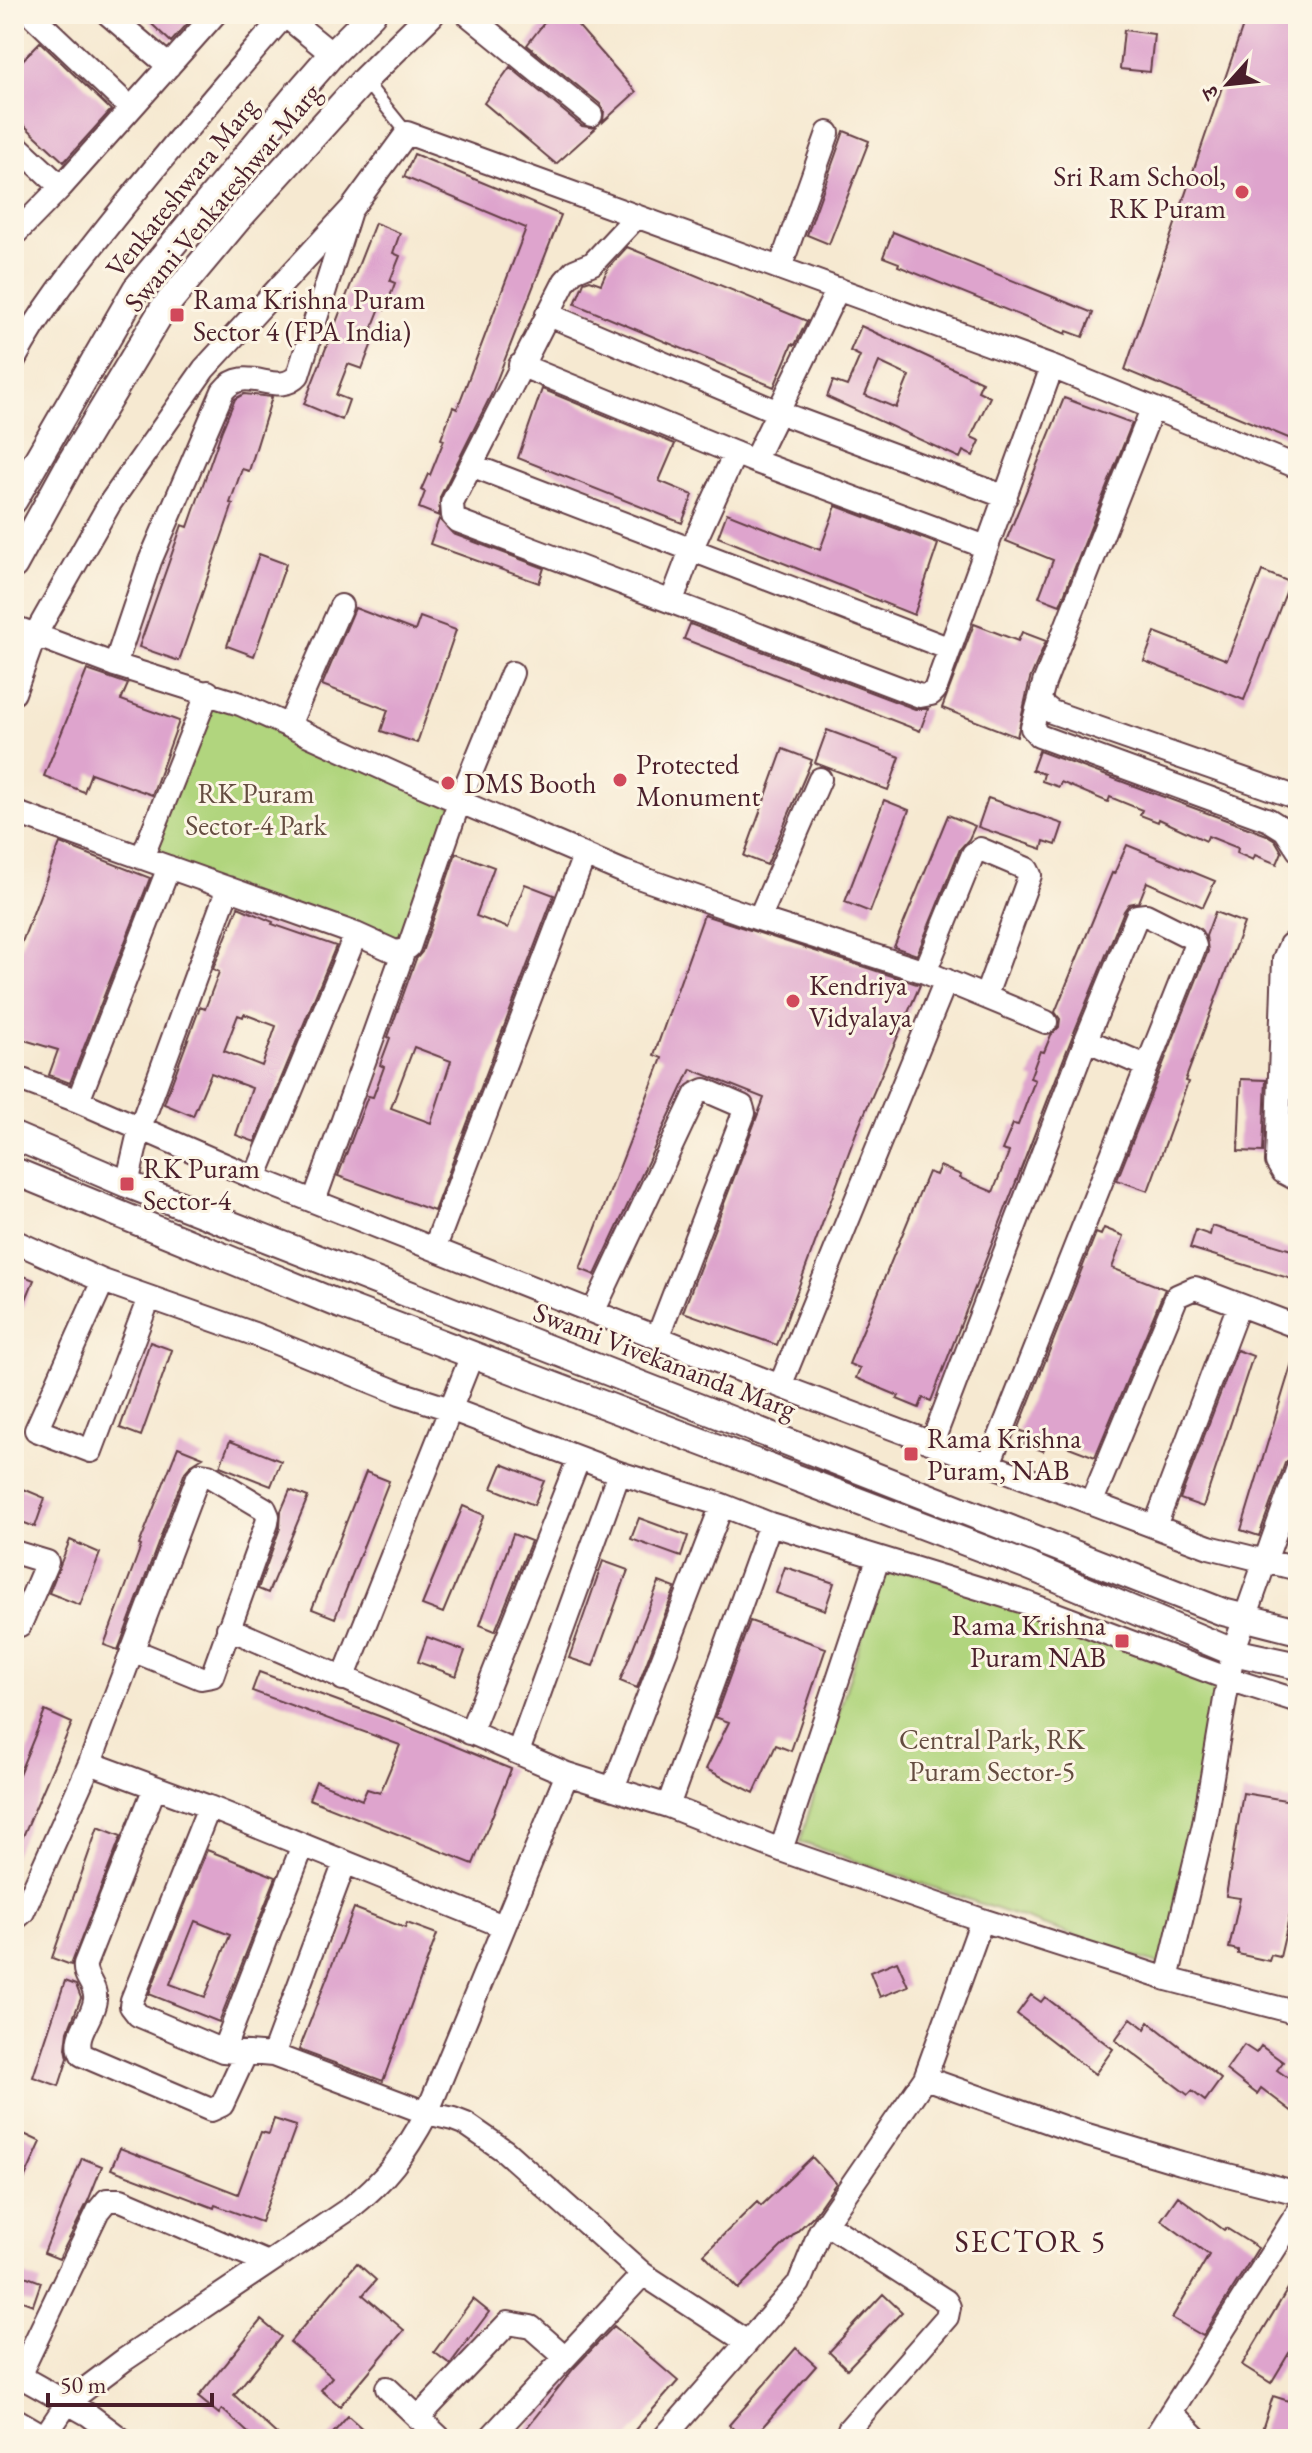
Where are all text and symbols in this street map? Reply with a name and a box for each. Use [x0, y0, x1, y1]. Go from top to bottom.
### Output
north arrow [1188, 44, 1268, 124]
street label: Swami Venkateshwar Marg [116, 75, 329, 319]
text: उ [1194, 80, 1227, 106]
street label: Venkateshwara Marg [97, 89, 265, 285]
place label: Sri Ram School, RK Puram [1053, 158, 1226, 226]
marker: Sri Ram School, RK Puram [1233, 183, 1251, 201]
place label: Rama Krishna Puram Sector 4 (FPA India) [193, 281, 426, 349]
marker: Rama Krishna Puram Sector 4 (FPA India) [168, 306, 186, 324]
place label: Protected Monument [636, 746, 761, 814]
place label: DMS Booth [464, 765, 596, 801]
marker: Protected Monument [611, 771, 629, 789]
marker: DMS Booth [439, 774, 457, 792]
park label: RK Puram Sector-4 Park [185, 775, 328, 843]
place label: Kendriya Vidyalaya [809, 967, 913, 1035]
marker: Kendriya Vidyalaya [784, 992, 802, 1010]
place label: RK Puram Sector-4 [143, 1150, 260, 1218]
marker: RK Puram Sector-4 [118, 1175, 136, 1193]
street label: Swami Vivekananda Marg [529, 1293, 802, 1427]
place label: Rama Krishna Puram, NAB [927, 1420, 1082, 1488]
marker: Rama Krishna Puram, NAB [902, 1445, 920, 1463]
place label: Rama Krishna Puram NAB [952, 1607, 1107, 1675]
marker: Rama Krishna Puram NAB [1113, 1632, 1131, 1650]
park label: Central Park, RK Puram Sector-5 [899, 1721, 1086, 1789]
district label: SECTOR 5 [955, 2222, 1107, 2261]
scale bar [48, 2357, 212, 2407]
text: 50 m [60, 2369, 107, 2400]

